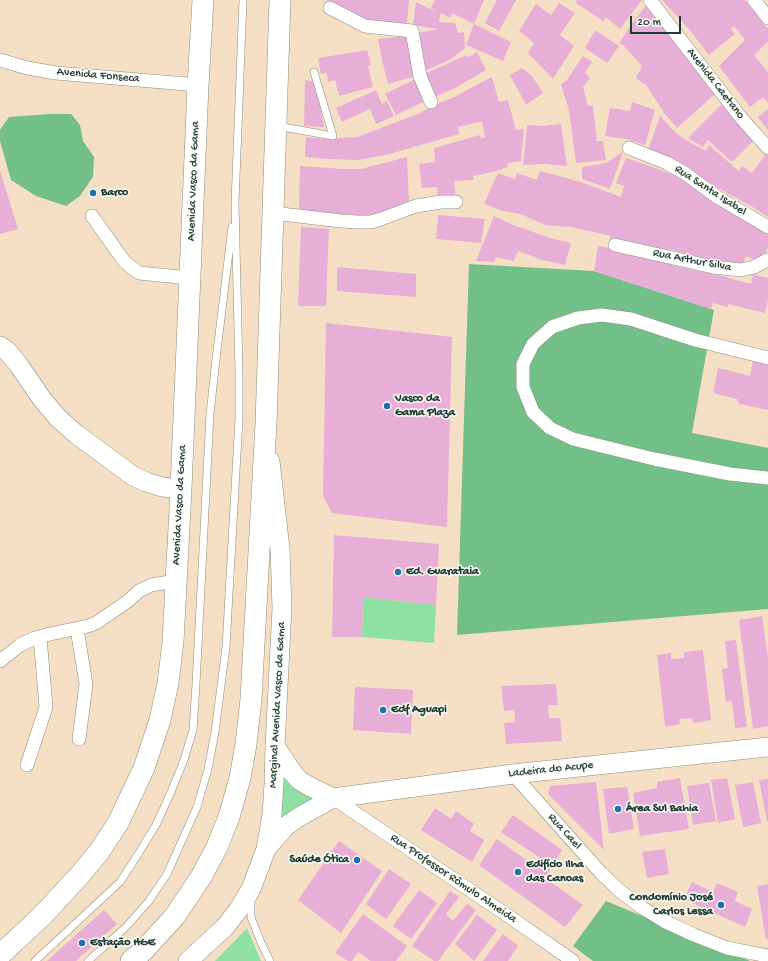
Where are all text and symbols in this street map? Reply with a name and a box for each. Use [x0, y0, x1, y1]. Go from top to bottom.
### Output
scale bar [632, 8, 683, 34]
text: 20 m [637, 16, 661, 30]
street label: Avenida Caetano [683, 46, 747, 122]
street label: Avenida Fonseca [56, 65, 140, 87]
street label: Avenida Vasco da Gama [185, 121, 203, 241]
street label: Rua Santa Isabel [671, 162, 749, 220]
place label: Barco [101, 186, 128, 200]
marker: Barco [88, 188, 98, 198]
street label: Rua Arthur Silva [652, 246, 732, 276]
place label: Vasco da Gama Plaza [395, 392, 455, 420]
marker: Vasco da Gama Plaza [382, 401, 392, 411]
street label: Avenida Vasco da Gama [170, 445, 190, 565]
place label: Ed. Guarataia [406, 565, 479, 579]
marker: Ed. Guarataia [393, 567, 403, 577]
street label: Marginal Avenida Vasco da Gama [266, 621, 290, 789]
place label: Edf Aguapi [391, 703, 447, 717]
marker: Edf Aguapi [378, 705, 388, 715]
street label: Ladeira do Acupe [508, 758, 594, 782]
place label: Área Sul Bahia [626, 802, 698, 816]
marker: Área Sul Bahia [613, 804, 623, 814]
street label: Rua Cael [544, 811, 584, 853]
street label: Rua Professor Rômulo Almeida [387, 831, 519, 927]
place label: Saúde Ótica [290, 853, 349, 867]
marker: Saúde Ótica [352, 855, 362, 865]
place label: Edifício Ilha das Canoas [526, 858, 584, 886]
marker: Edifício Ilha das Canoas [513, 867, 523, 877]
place label: Condomínio José Carlos Lessa [630, 891, 713, 919]
marker: Condomínio José Carlos Lessa [716, 900, 726, 910]
place label: Estação HGE [90, 936, 155, 950]
marker: Estação HGE [77, 938, 87, 948]

